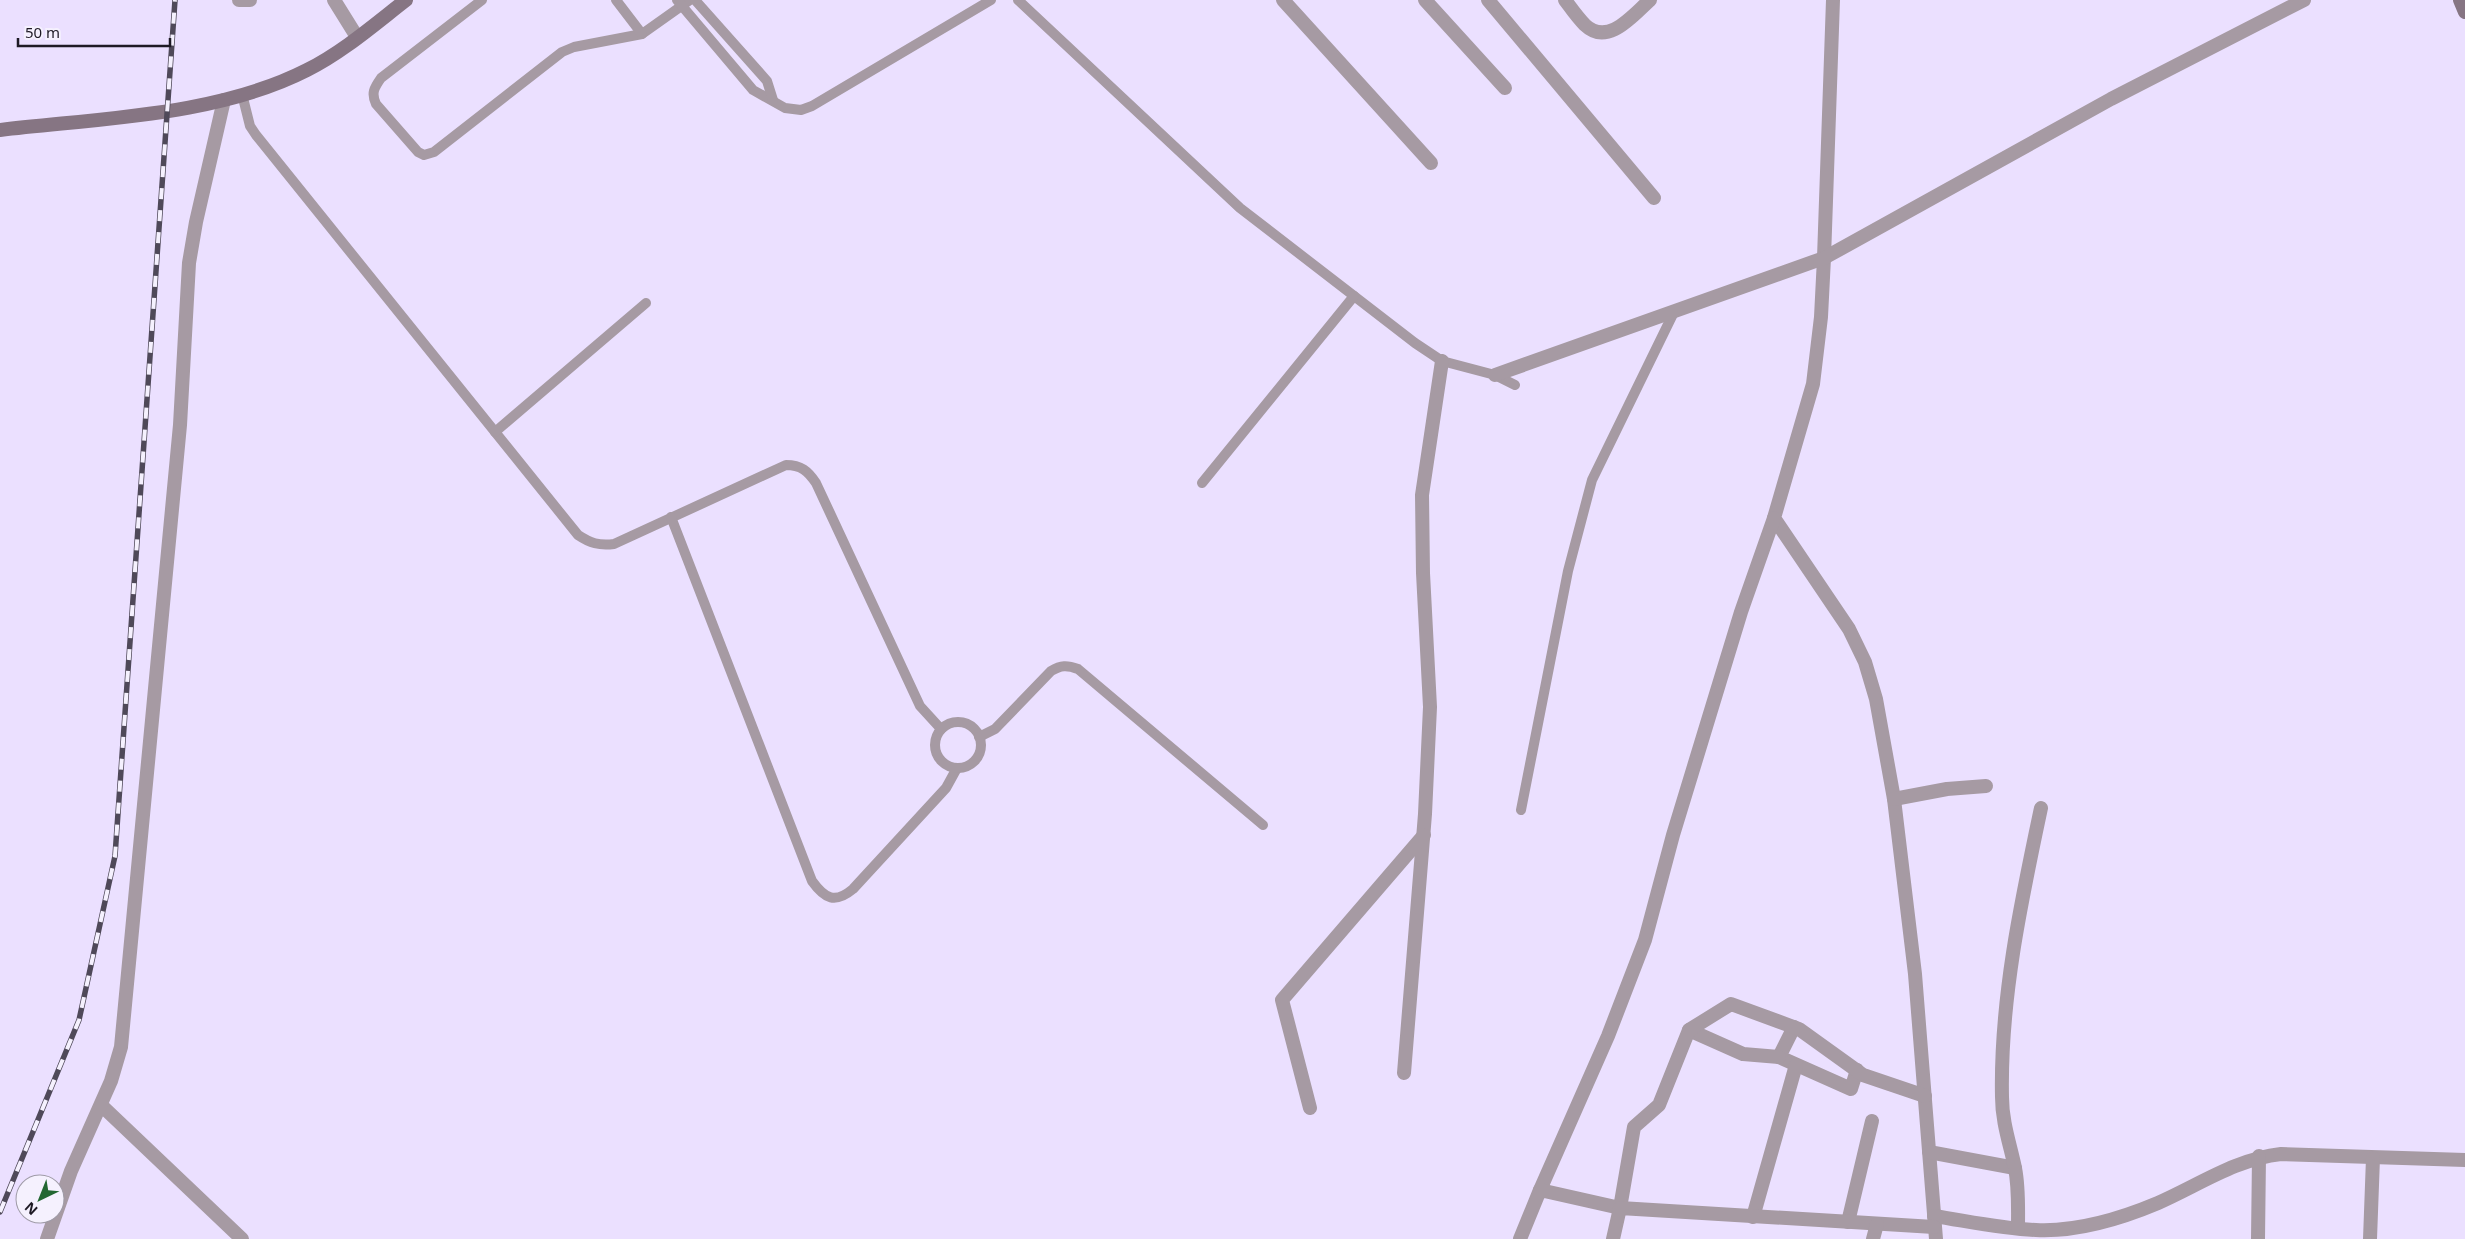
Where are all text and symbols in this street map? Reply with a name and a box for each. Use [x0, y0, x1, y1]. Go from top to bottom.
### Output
scale bar [18, 15, 170, 47]
text: 50 m [25, 22, 60, 42]
north arrow [15, 1174, 65, 1224]
text: N [20, 1198, 41, 1220]

